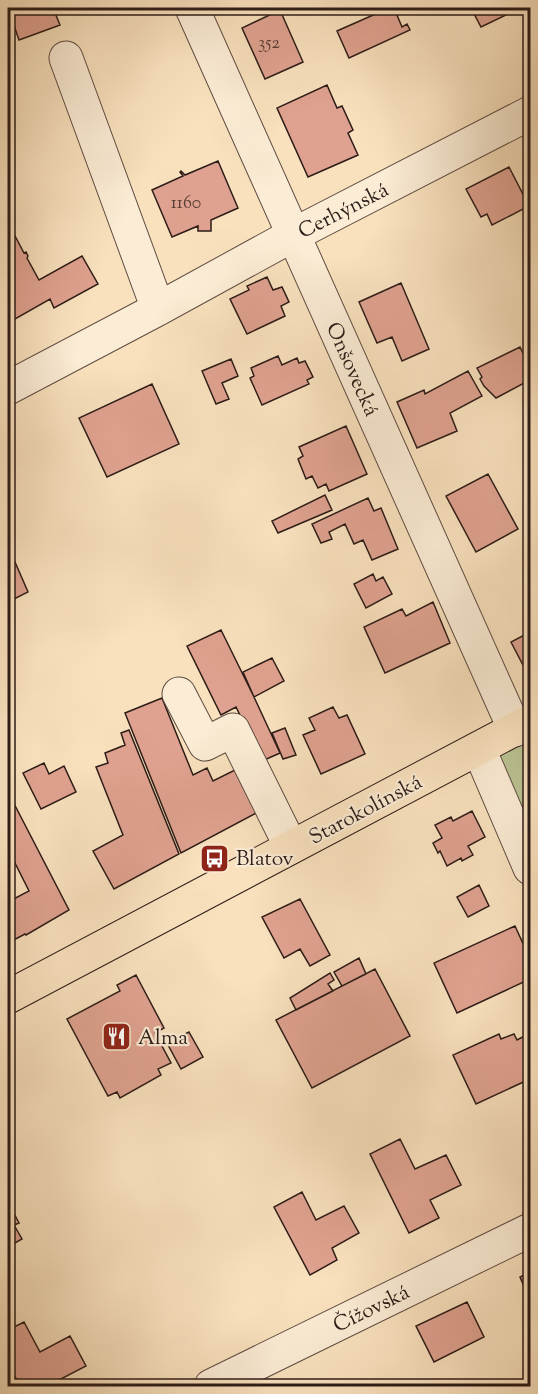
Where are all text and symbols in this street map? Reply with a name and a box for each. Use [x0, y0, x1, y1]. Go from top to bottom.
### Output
house number: 352 [258, 31, 280, 57]
street label: Cerhýnská [293, 176, 395, 247]
house number: 1160 [171, 191, 201, 217]
street label: Onšovecká [317, 318, 385, 422]
street label: Starokolínská [304, 768, 428, 853]
bus stop icon: Blatov [199, 842, 231, 874]
place label: Blatov [236, 845, 294, 875]
restaurant icon: Alma [101, 1021, 133, 1053]
place label: Alma [138, 1024, 188, 1054]
street label: Čížovská [329, 1278, 415, 1341]

